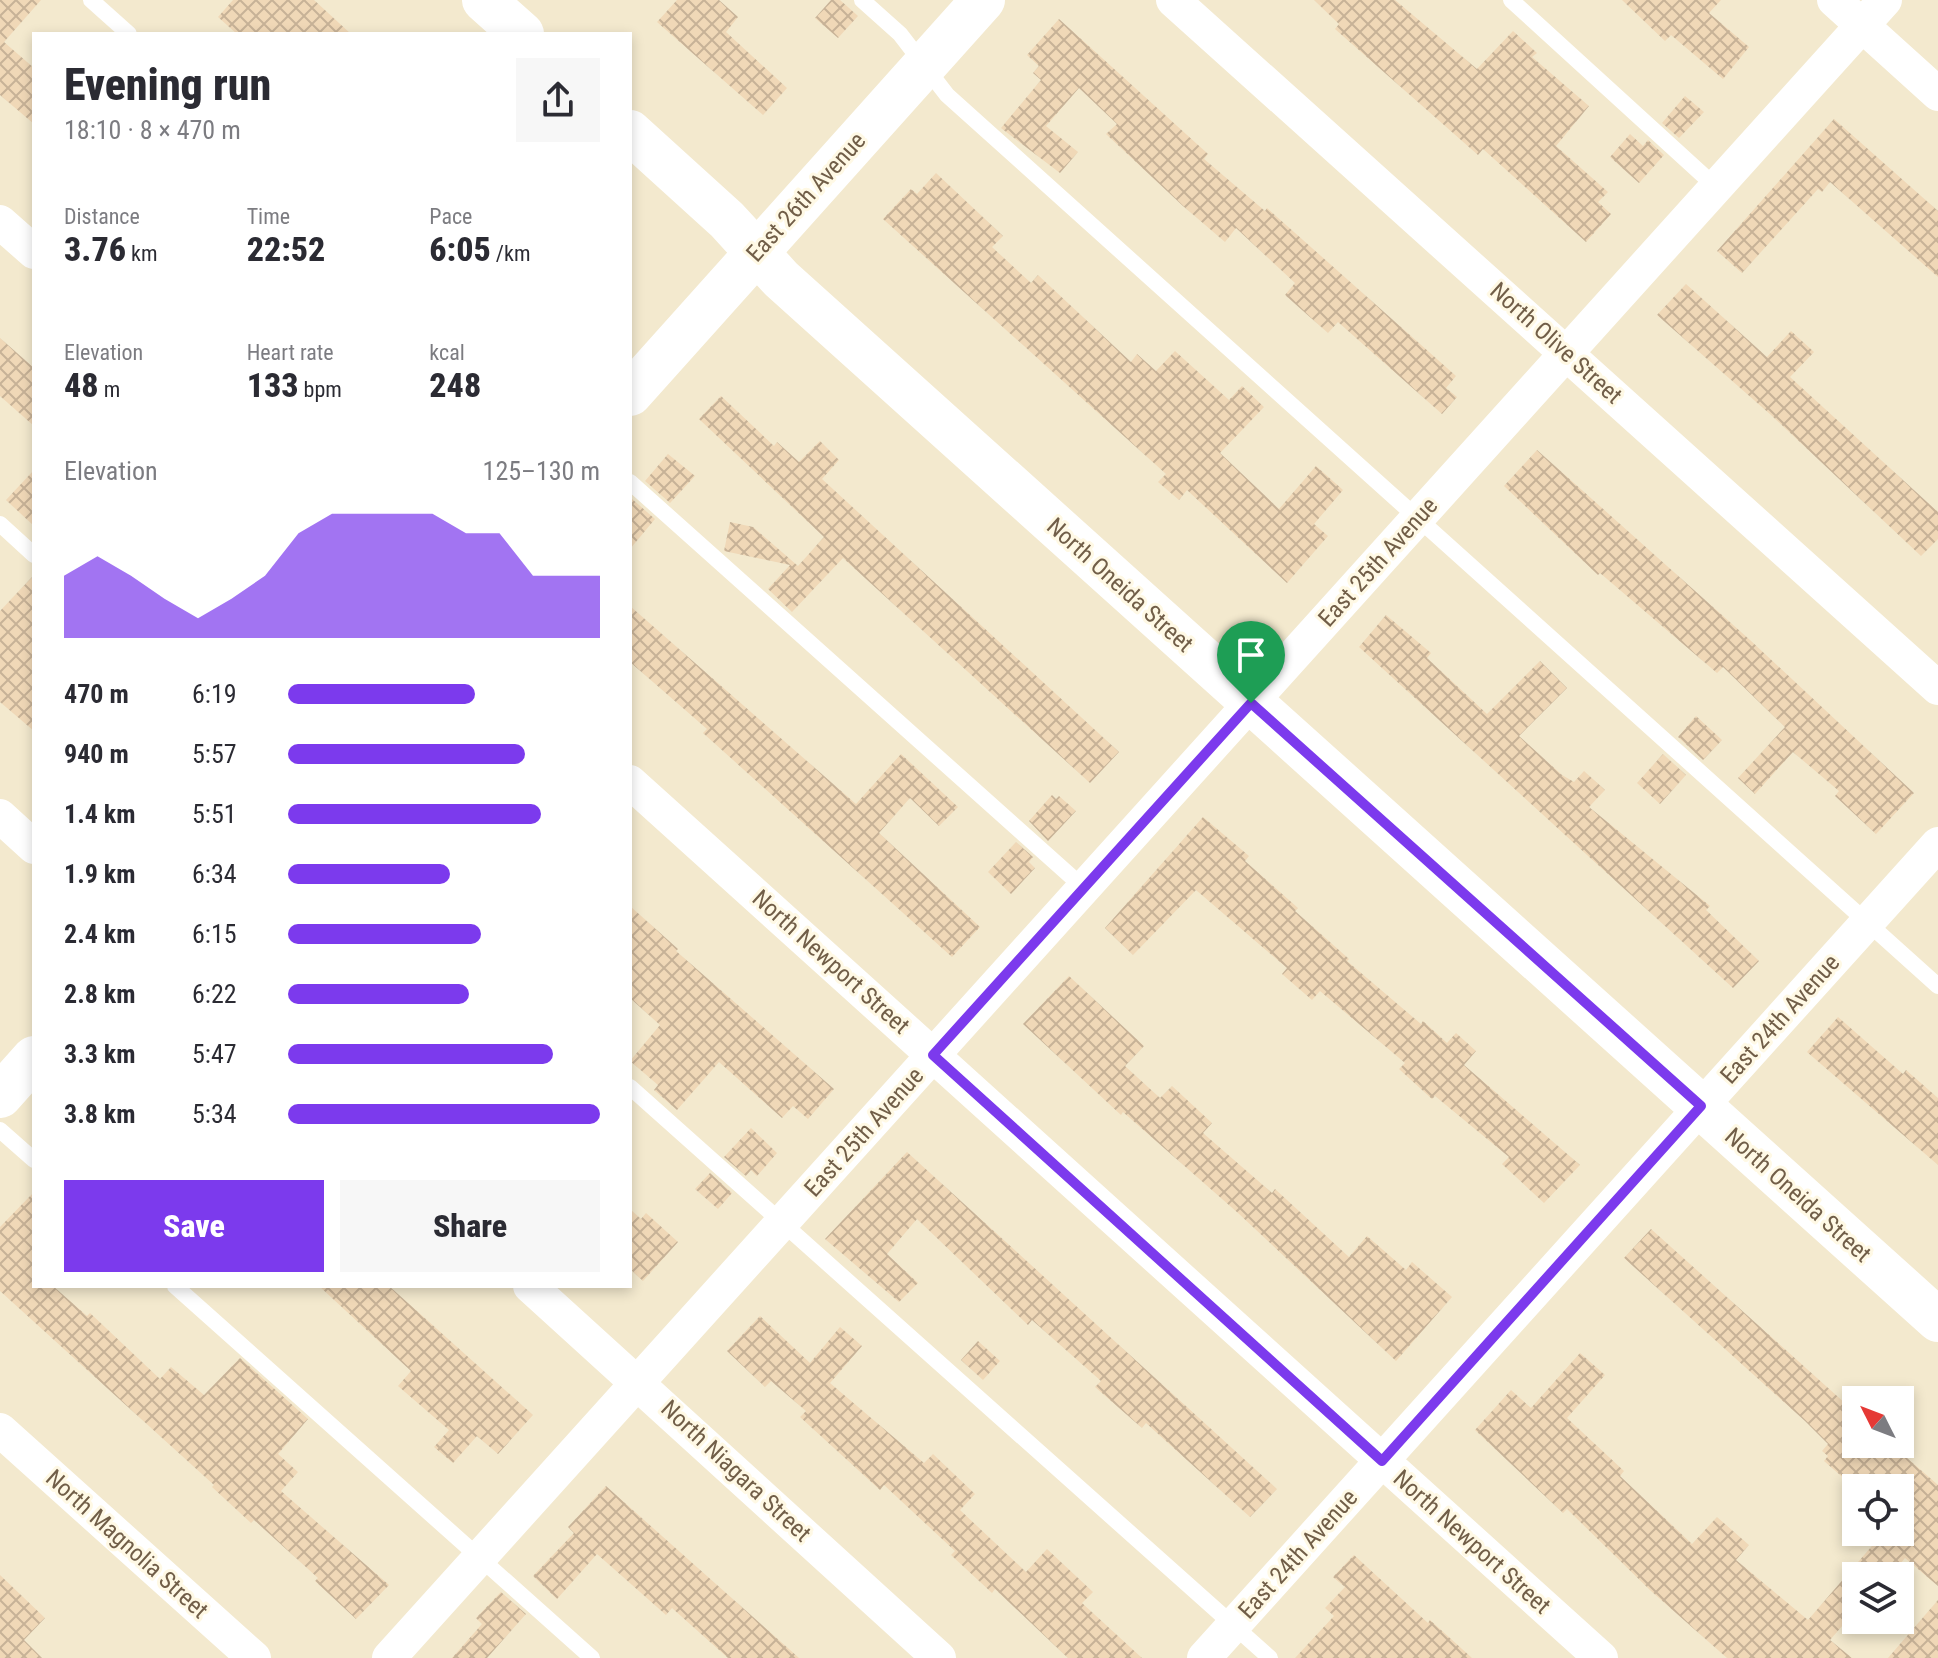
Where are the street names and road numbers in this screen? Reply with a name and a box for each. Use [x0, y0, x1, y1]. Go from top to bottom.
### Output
street label: East 26th Avenue [741, 127, 871, 267]
street label: North Olive Street [1484, 277, 1628, 409]
street label: East 25th Avenue [1313, 492, 1443, 632]
street label: North Oneida Street [1041, 512, 1199, 658]
street label: North Newport Street [747, 884, 915, 1040]
street label: East 24th Avenue [1715, 949, 1845, 1089]
street label: East 25th Avenue [799, 1062, 929, 1202]
street label: North Oneida Street [1719, 1122, 1877, 1268]
street label: North Niagara Street [655, 1395, 817, 1547]
street label: North Magnolia Street [40, 1464, 214, 1624]
street label: North Newport Street [1388, 1464, 1556, 1620]
street label: East 24th Avenue [1233, 1484, 1363, 1624]

